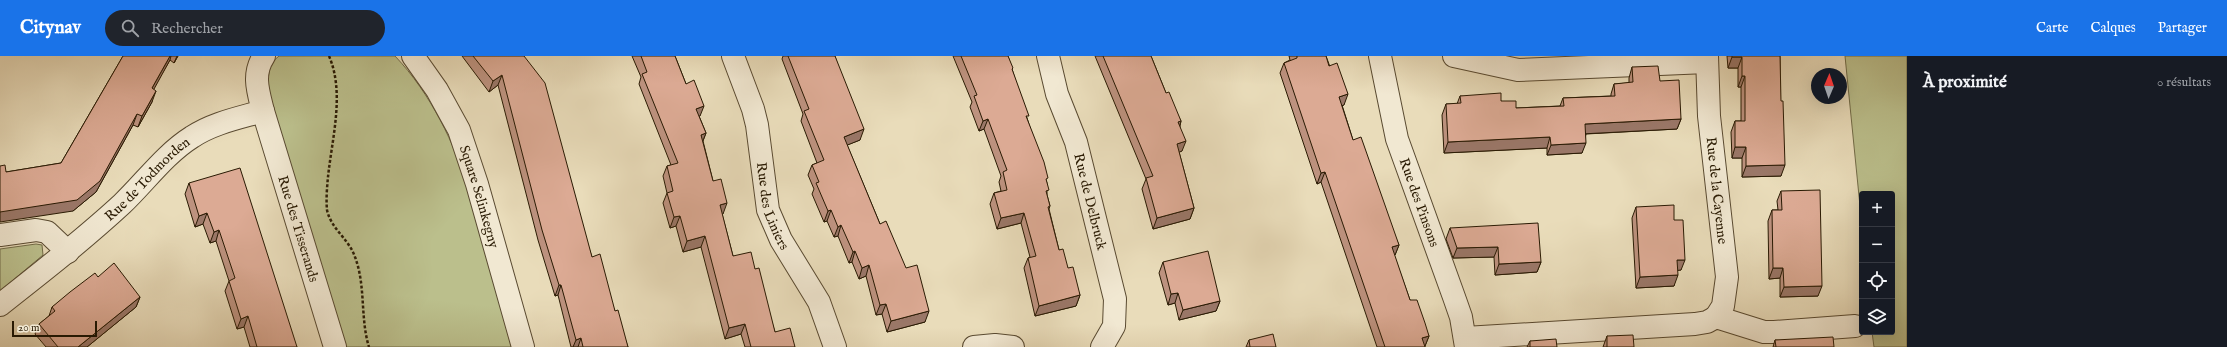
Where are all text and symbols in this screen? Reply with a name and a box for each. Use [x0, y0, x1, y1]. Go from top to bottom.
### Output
search box [105, 10, 385, 46]
text: Citynav [20, 16, 81, 40]
icon: search [119, 17, 141, 39]
text: Rechercher [151, 19, 223, 38]
text: Carte [2036, 19, 2068, 37]
text: Calques [2090, 19, 2136, 37]
text: Partager [2158, 19, 2207, 37]
north arrow [1811, 68, 1847, 104]
text: À proximité [1923, 72, 2007, 93]
text: 0 résultats [2157, 74, 2211, 91]
street label: Rue de Todmorden [101, 133, 194, 226]
street label: Rue de la Cayenne [1701, 136, 1731, 246]
street label: Square Selinkegny [455, 143, 503, 250]
street label: Rue de Delbruck [1069, 151, 1111, 253]
street label: Rue des Pinsons [1395, 156, 1443, 250]
street label: Rue des Liniers [752, 161, 793, 254]
street label: Rue des Tisserands [273, 173, 323, 285]
map controls [1859, 191, 1895, 335]
button: + [1859, 191, 1895, 227]
button: − [1859, 227, 1895, 263]
button: locate [1859, 263, 1895, 299]
button: layers [1859, 299, 1895, 335]
scale bar [12, 319, 97, 338]
text: 20 m [18, 321, 39, 335]

